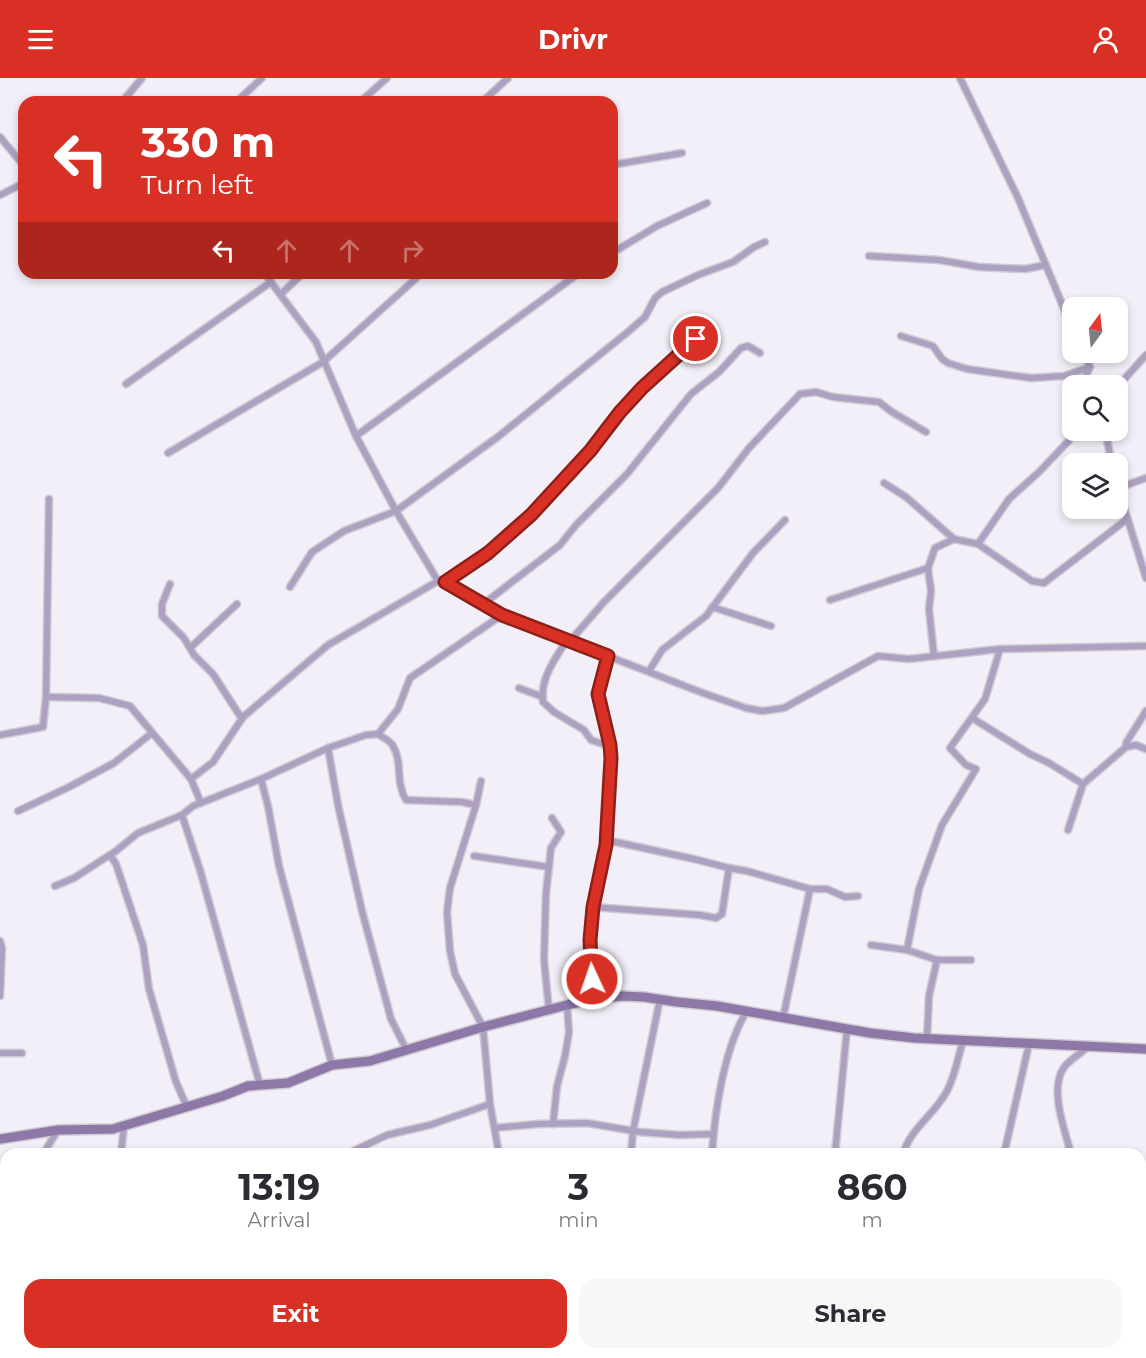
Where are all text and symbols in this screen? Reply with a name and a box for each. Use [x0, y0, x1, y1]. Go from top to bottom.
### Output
icon: menu [24, 23, 57, 56]
text: Drivr [538, 23, 608, 56]
icon: person [1089, 23, 1122, 56]
text: 330 m [141, 116, 275, 168]
icon: left [42, 120, 120, 198]
text: Turn left [141, 168, 254, 201]
icon: left [207, 234, 240, 267]
icon: ahead [270, 234, 303, 267]
icon: ahead [333, 234, 366, 267]
icon: right [396, 234, 429, 267]
north arrow [1062, 297, 1128, 363]
map controls [1062, 297, 1128, 519]
pin [670, 313, 721, 364]
icon: arrive [679, 322, 712, 355]
button: search [1062, 375, 1128, 441]
button: layers [1062, 453, 1128, 519]
position arrow [560, 947, 624, 1011]
text: 13:19 [238, 1165, 320, 1209]
text: 3 [568, 1165, 589, 1209]
text: 860 [837, 1165, 908, 1209]
text: Arrival [248, 1208, 311, 1232]
text: min [558, 1208, 598, 1232]
text: m [862, 1208, 883, 1232]
button: Exit [24, 1279, 567, 1348]
button: Share [579, 1279, 1122, 1348]

